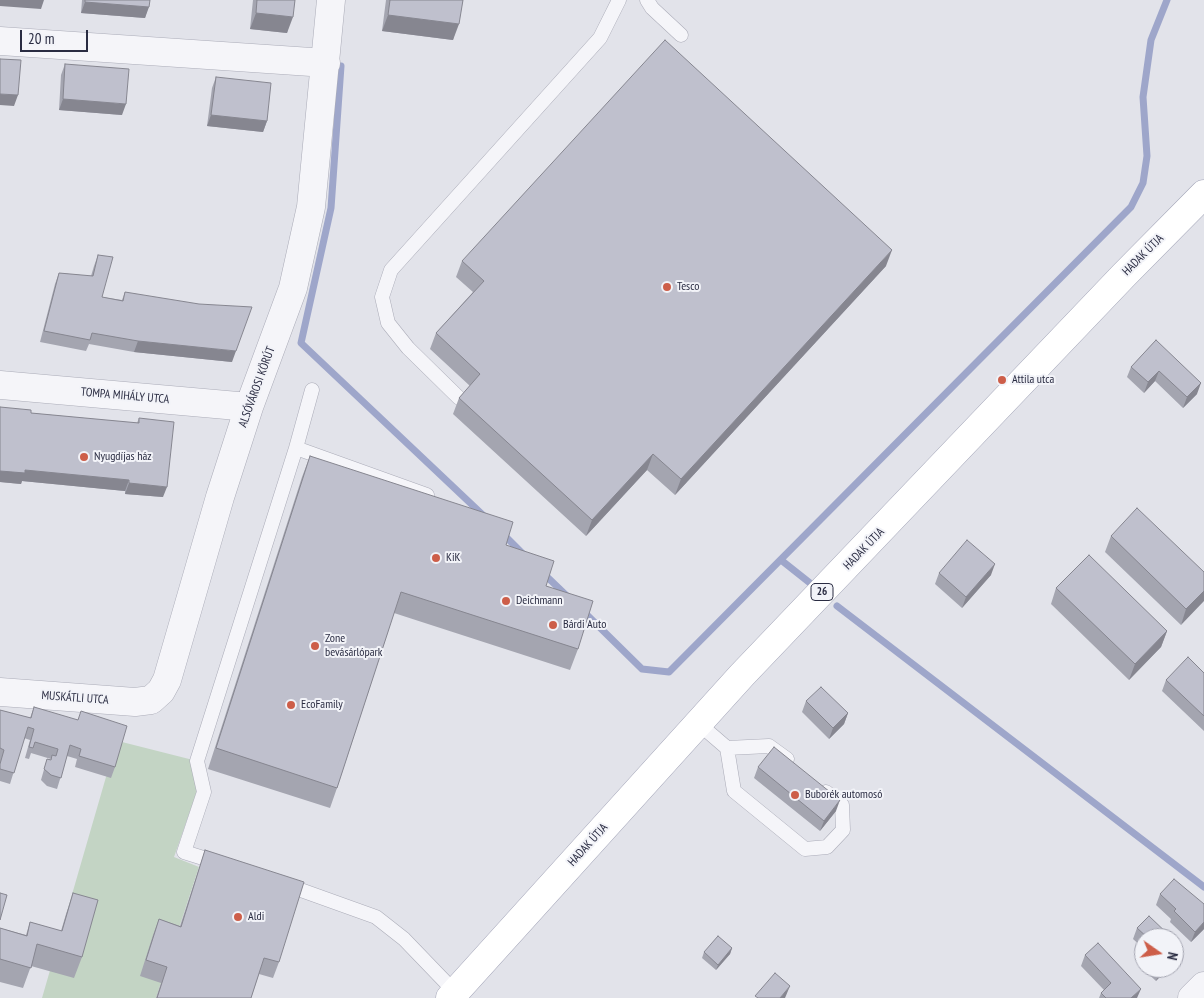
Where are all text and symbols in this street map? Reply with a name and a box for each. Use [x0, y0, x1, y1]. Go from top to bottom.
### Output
scale bar [22, 20, 90, 52]
text: 20 m [28, 29, 54, 48]
street label: HADAK ÚTJA [1119, 231, 1167, 279]
place label: Tesco [677, 280, 699, 294]
marker: Tesco [661, 281, 673, 293]
street label: ALSÓVÁROSI KÖRÚT [236, 345, 278, 429]
place label: Attila utca [1012, 373, 1054, 387]
marker: Attila utca [996, 374, 1008, 386]
street label: TOMPA MIHÁLY UTCA [80, 385, 170, 407]
place label: Nyugdíjas ház [94, 450, 152, 464]
marker: Nyugdíjas ház [78, 451, 90, 463]
street label: HADAK ÚTJA [841, 525, 887, 573]
place label: KiK [446, 551, 460, 565]
marker: KiK [430, 552, 442, 564]
road number: 26 [811, 584, 833, 600]
place label: Deichmann [516, 594, 563, 608]
marker: Deichmann [500, 595, 512, 607]
place label: Bárdi Auto [563, 618, 606, 632]
marker: Bárdi Auto [547, 619, 559, 631]
place label: Zone bevásárlópark [325, 632, 383, 660]
marker: Zone bevásárlópark [309, 640, 321, 652]
street label: MUSKÁTLI UTCA [41, 688, 109, 708]
place label: EcoFamily [301, 698, 343, 712]
marker: EcoFamily [285, 699, 297, 711]
place label: Buborék automosó [805, 788, 882, 802]
marker: Buborék automosó [789, 789, 801, 801]
street label: HADAK ÚTJA [565, 821, 611, 869]
place label: Aldi [248, 910, 264, 924]
marker: Aldi [232, 911, 244, 923]
north arrow [1134, 928, 1184, 978]
text: N [1163, 950, 1182, 962]

